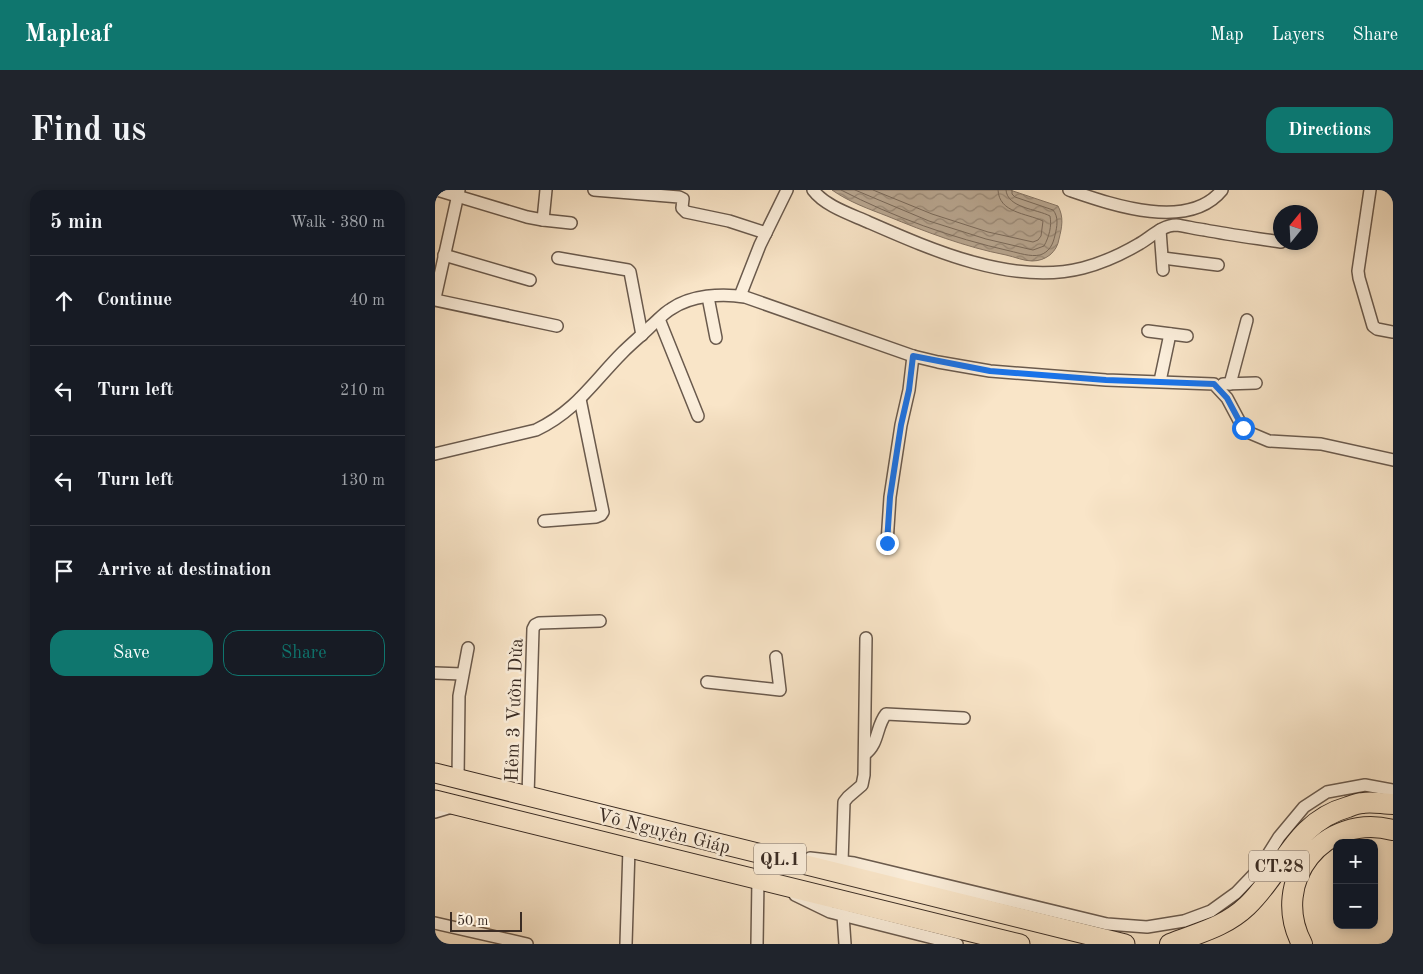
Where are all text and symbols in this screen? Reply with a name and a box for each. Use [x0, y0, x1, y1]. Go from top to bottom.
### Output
text: Mapleaf [25, 23, 111, 47]
text: Map [1210, 26, 1244, 44]
text: Layers [1272, 26, 1324, 44]
text: Share [1352, 26, 1398, 44]
button: Directions [1266, 107, 1393, 153]
text: Find us [30, 113, 146, 148]
north arrow [1273, 205, 1318, 250]
text: 5 min [50, 212, 103, 233]
text: Walk · 380 m [290, 215, 385, 231]
icon: ahead [50, 287, 78, 315]
text: Continue [97, 291, 172, 310]
text: 40 m [349, 293, 385, 309]
icon: left [50, 377, 78, 405]
text: Turn left [97, 381, 174, 400]
text: 210 m [340, 383, 385, 399]
route start [1232, 417, 1255, 440]
icon: left [50, 467, 78, 495]
text: Turn left [97, 471, 174, 490]
text: 130 m [340, 473, 385, 489]
route end [876, 532, 899, 555]
icon: arrive [50, 557, 78, 585]
text: Arrive at destination [97, 561, 271, 580]
button: Save [50, 630, 213, 676]
button: Share [223, 630, 385, 676]
street label: Hẻm 3 Vườn Dừa [503, 637, 528, 782]
street label: Võ Nguyên Giáp [595, 807, 732, 858]
map controls [1333, 839, 1378, 929]
button: + [1333, 839, 1378, 884]
road number: QL.1 [754, 844, 806, 874]
road number: CT.28 [1249, 850, 1309, 881]
button: − [1333, 884, 1378, 929]
scale bar [450, 909, 523, 932]
text: 50 m [457, 914, 488, 928]

